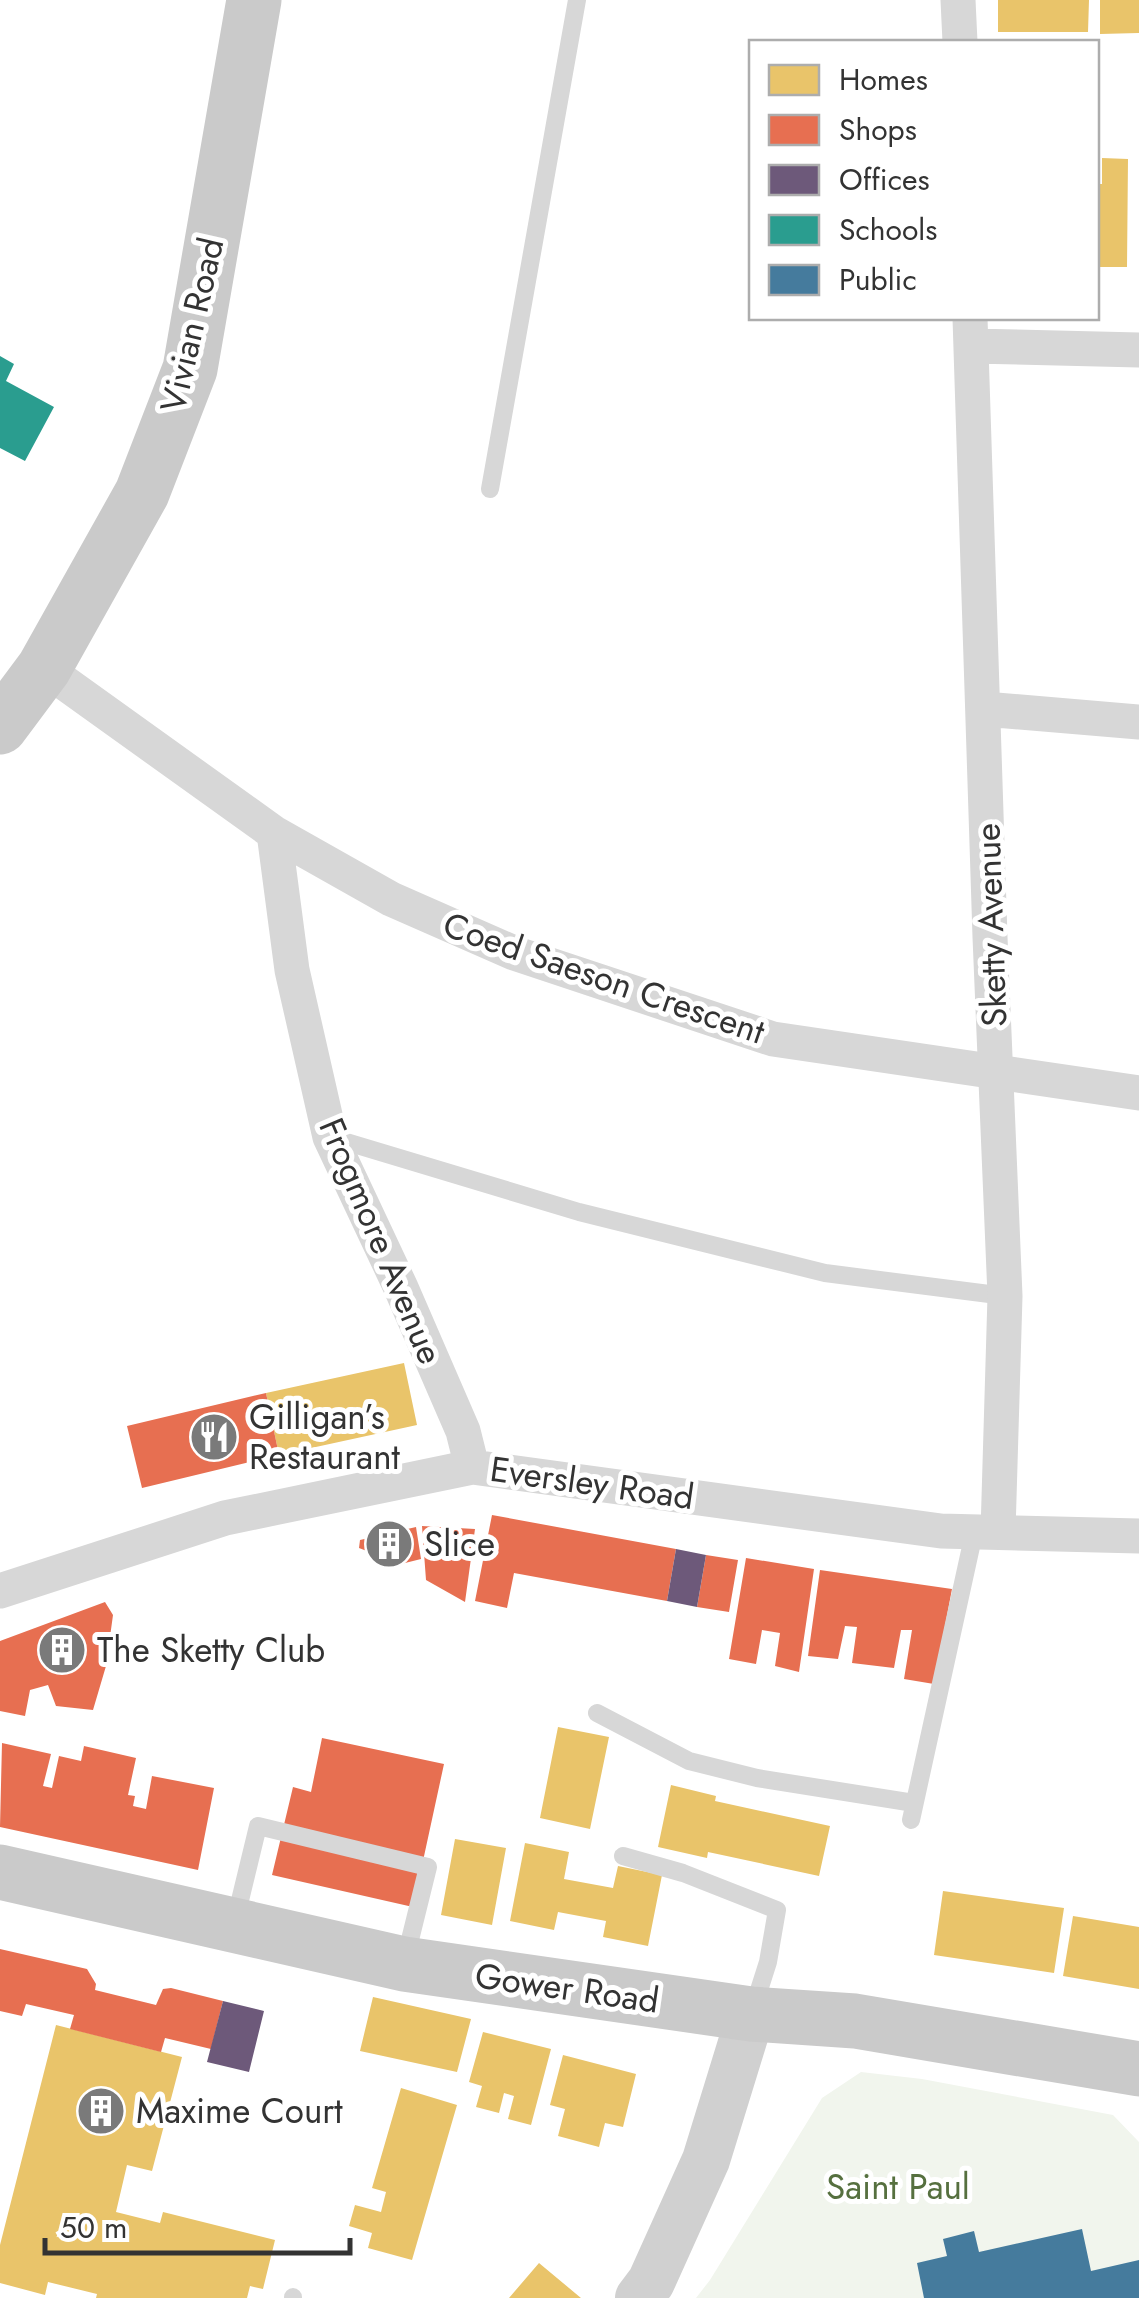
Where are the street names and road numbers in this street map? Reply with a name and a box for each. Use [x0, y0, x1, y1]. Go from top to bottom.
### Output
street label: Vivian Road [148, 233, 236, 417]
street label: Sketty Avenue [962, 822, 1020, 1028]
street label: Coed Saeson Crescent [437, 900, 772, 1057]
street label: Frogmore Avenue [307, 1110, 455, 1372]
street label: Eversley Road [487, 1444, 697, 1522]
street label: Gower Road [472, 1950, 662, 2026]

